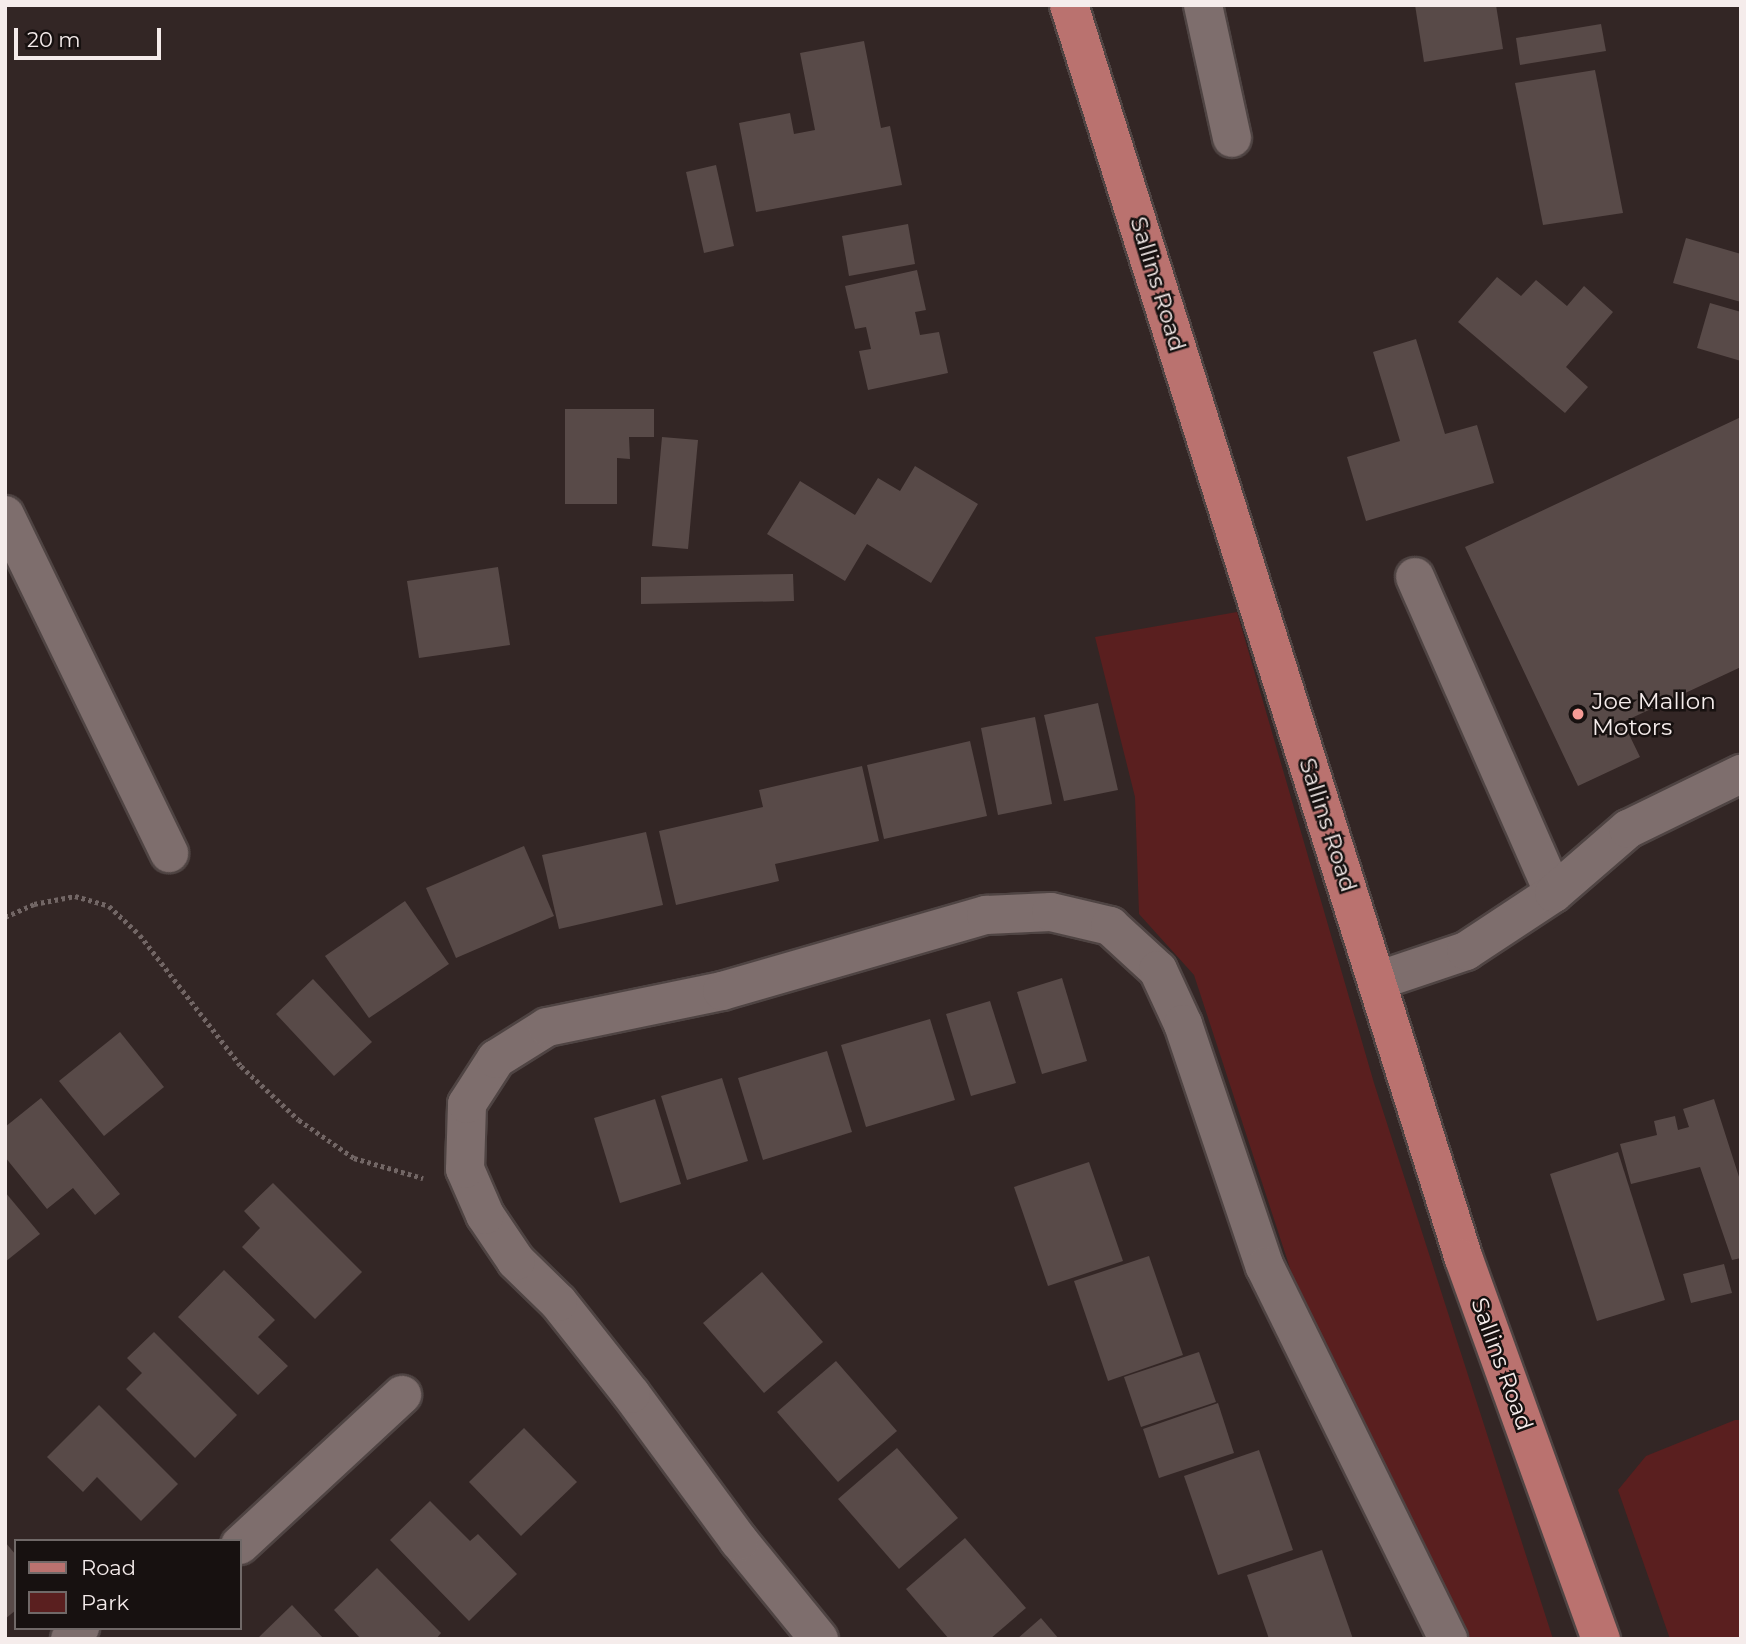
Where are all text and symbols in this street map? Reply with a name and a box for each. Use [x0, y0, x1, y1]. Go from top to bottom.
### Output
scale bar [18, 14, 164, 58]
text: 20 m [27, 27, 81, 52]
street label: Sallins Road [1124, 213, 1192, 355]
place label: Joe Mallon Motors [1592, 687, 1716, 741]
marker: Joe Mallon Motors [1570, 706, 1586, 722]
street label: Sallins Road [1293, 755, 1363, 895]
street label: Sallins Road [1465, 1294, 1539, 1434]
legend [14, 1539, 242, 1630]
text: Road [81, 1555, 136, 1580]
text: Park [81, 1590, 129, 1615]

